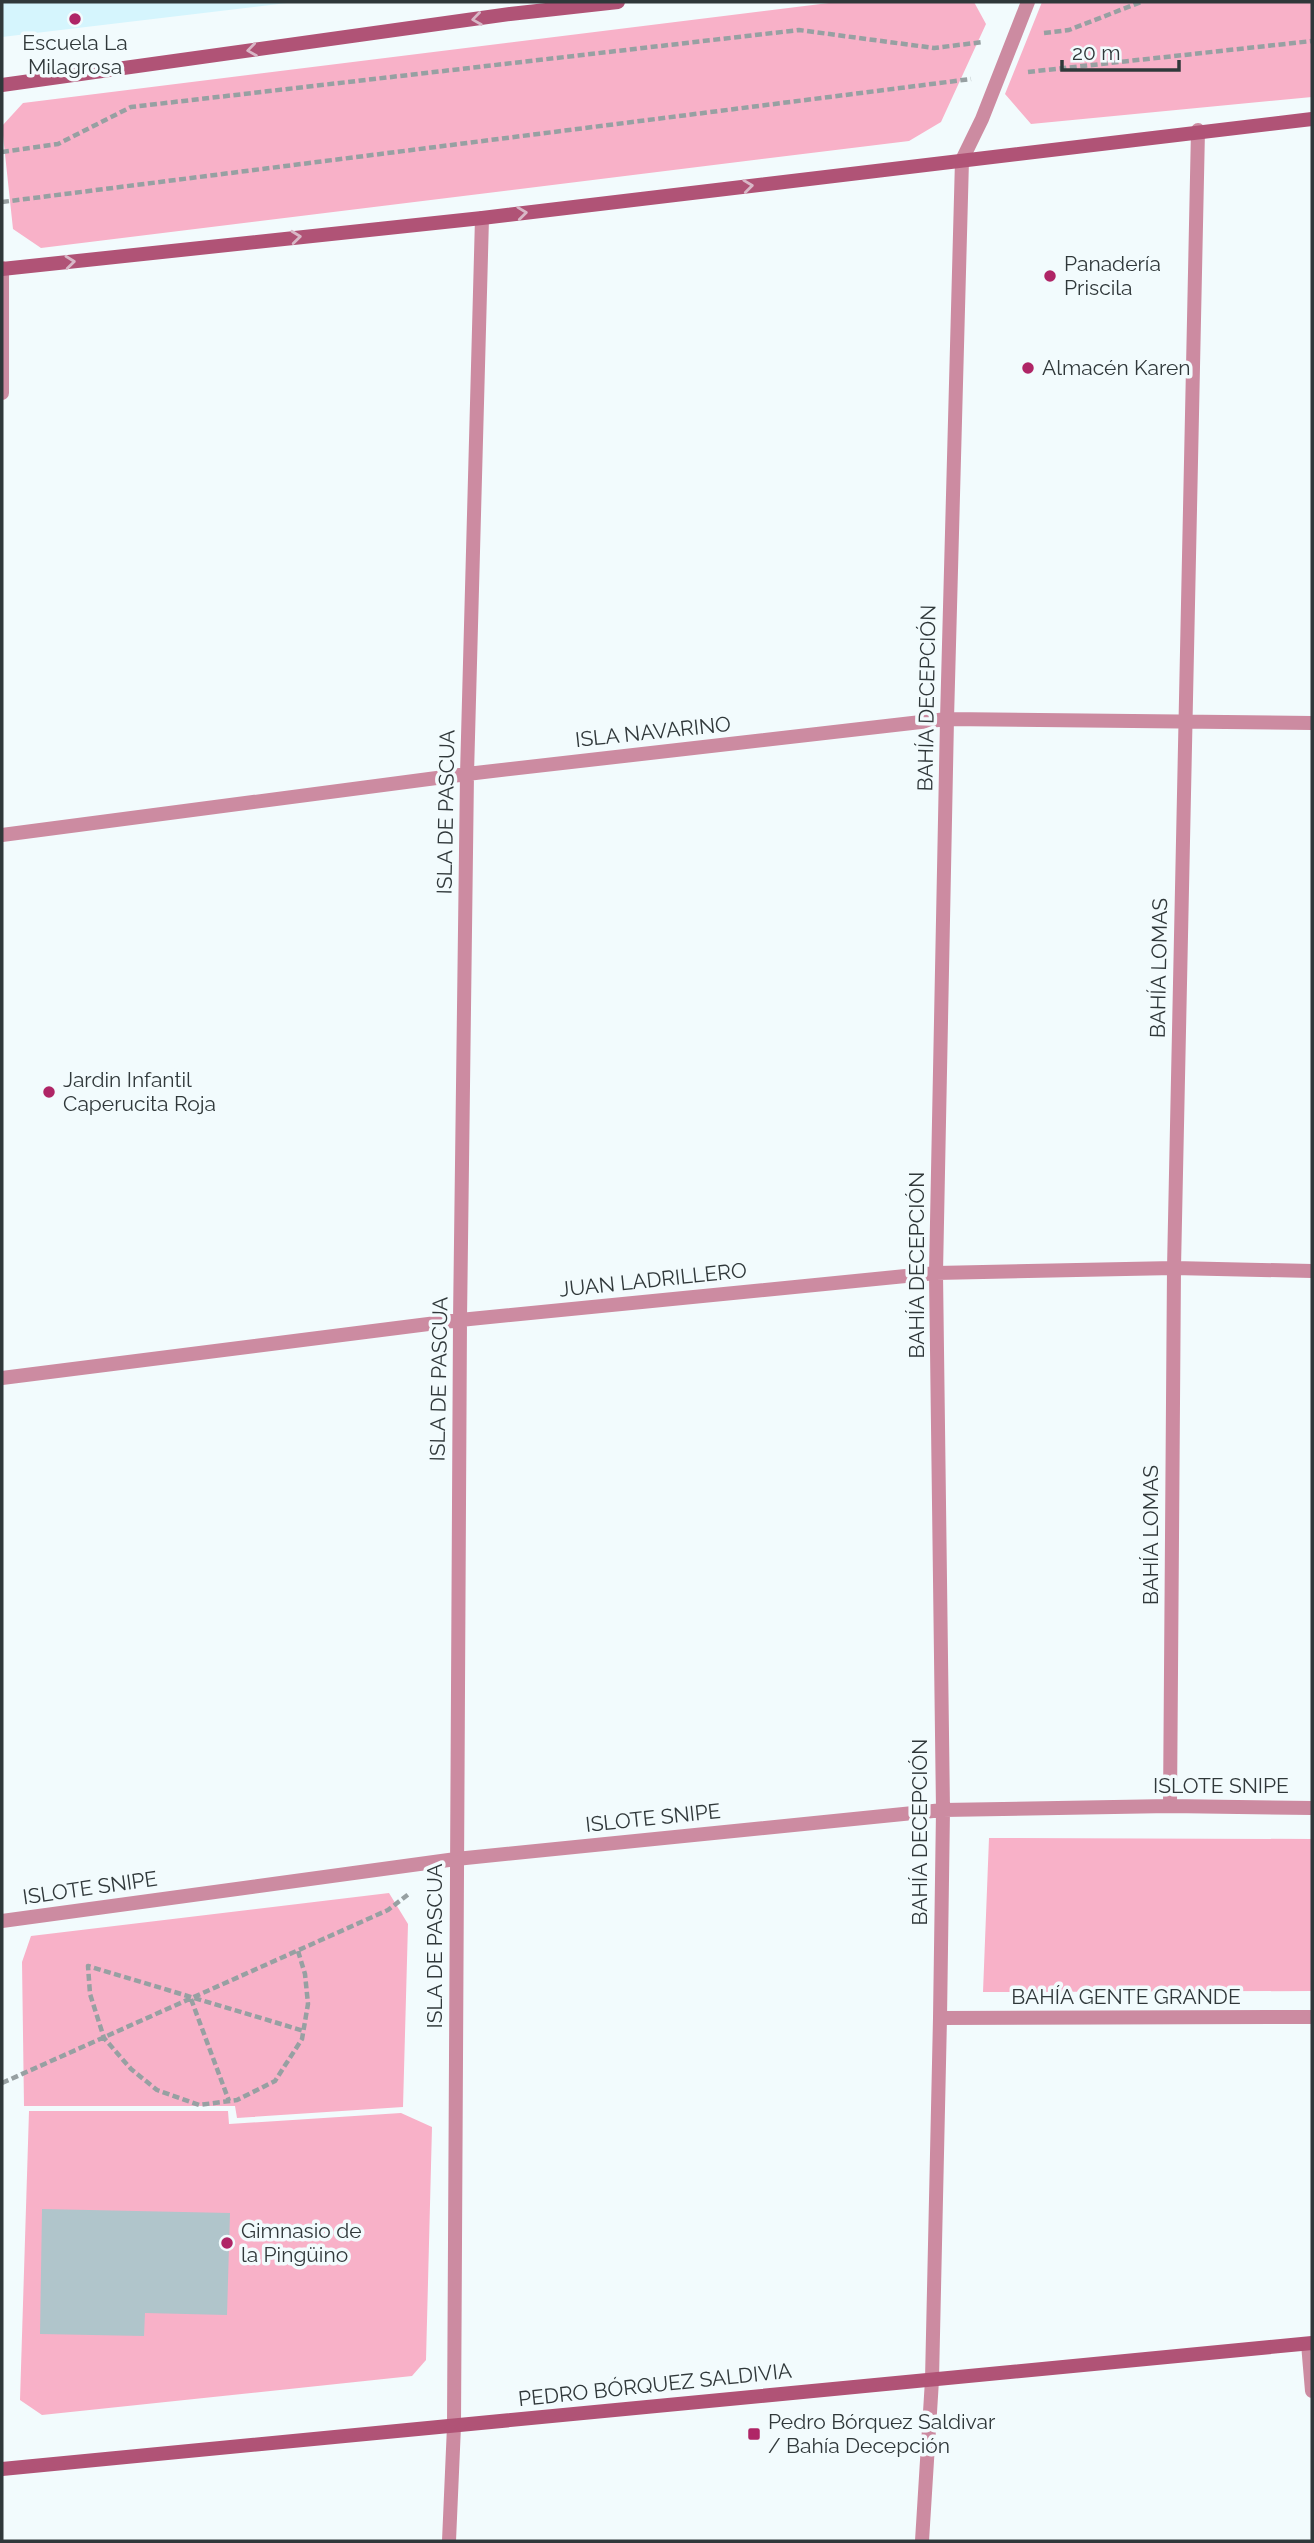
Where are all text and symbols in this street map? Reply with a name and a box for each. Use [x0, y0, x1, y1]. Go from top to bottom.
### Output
marker: Escuela La Milagrosa [67, 11, 83, 27]
one-way arrow [471, 11, 483, 26]
scale bar [1062, 28, 1179, 72]
place label: Escuela La Milagrosa [22, 30, 128, 79]
text: 20 m [1072, 40, 1120, 65]
one-way arrow [246, 42, 258, 57]
one-way arrow [742, 178, 754, 193]
one-way arrow [516, 205, 528, 220]
one-way arrow [290, 230, 302, 245]
place label: Panadería Priscila [1064, 251, 1161, 300]
one-way arrow [64, 254, 75, 269]
marker: Panadería Priscila [1042, 268, 1058, 284]
place label: Almacén Karen [1042, 355, 1191, 380]
marker: Almacén Karen [1020, 360, 1036, 376]
street label: BAHÍA DECEPCIÓN [912, 604, 941, 792]
street label: ISLA NAVARINO [574, 711, 732, 752]
street label: ISLA DE PASCUA [432, 729, 459, 895]
street label: BAHÍA LOMAS [1145, 898, 1172, 1038]
place label: Jardin Infantil Caperucita Roja [63, 1067, 216, 1116]
marker: Jardin Infantil Caperucita Roja [41, 1084, 57, 1100]
street label: BAHÍA DECEPCIÓN [904, 1172, 929, 1358]
street label: JUAN LADRILLERO [558, 1257, 748, 1302]
street label: ISLA DE PASCUA [425, 1296, 452, 1462]
street label: BAHÍA LOMAS [1138, 1465, 1163, 1605]
street label: BAHÍA DECEPCIÓN [907, 1739, 932, 1925]
street label: ISLOTE SNIPE [1153, 1773, 1289, 1798]
street label: ISLOTE SNIPE [584, 1798, 722, 1837]
street label: ISLA DE PASCUA [422, 1864, 447, 2028]
street label: ISLOTE SNIPE [21, 1866, 159, 1909]
street label: BAHÍA GENTE GRANDE [1011, 1984, 1241, 2009]
place label: Gimnasio de la Pingüino [241, 2218, 362, 2267]
marker: Gimnasio de la Pingüino [219, 2235, 235, 2251]
street label: PEDRO BÓRQUEZ SALDIVIA [517, 2358, 793, 2411]
place label: Pedro Bórquez Saldivar / Bahía Decepción [768, 2409, 996, 2458]
marker: Pedro Bórquez Saldivar / Bahía Decepción [746, 2426, 762, 2442]

